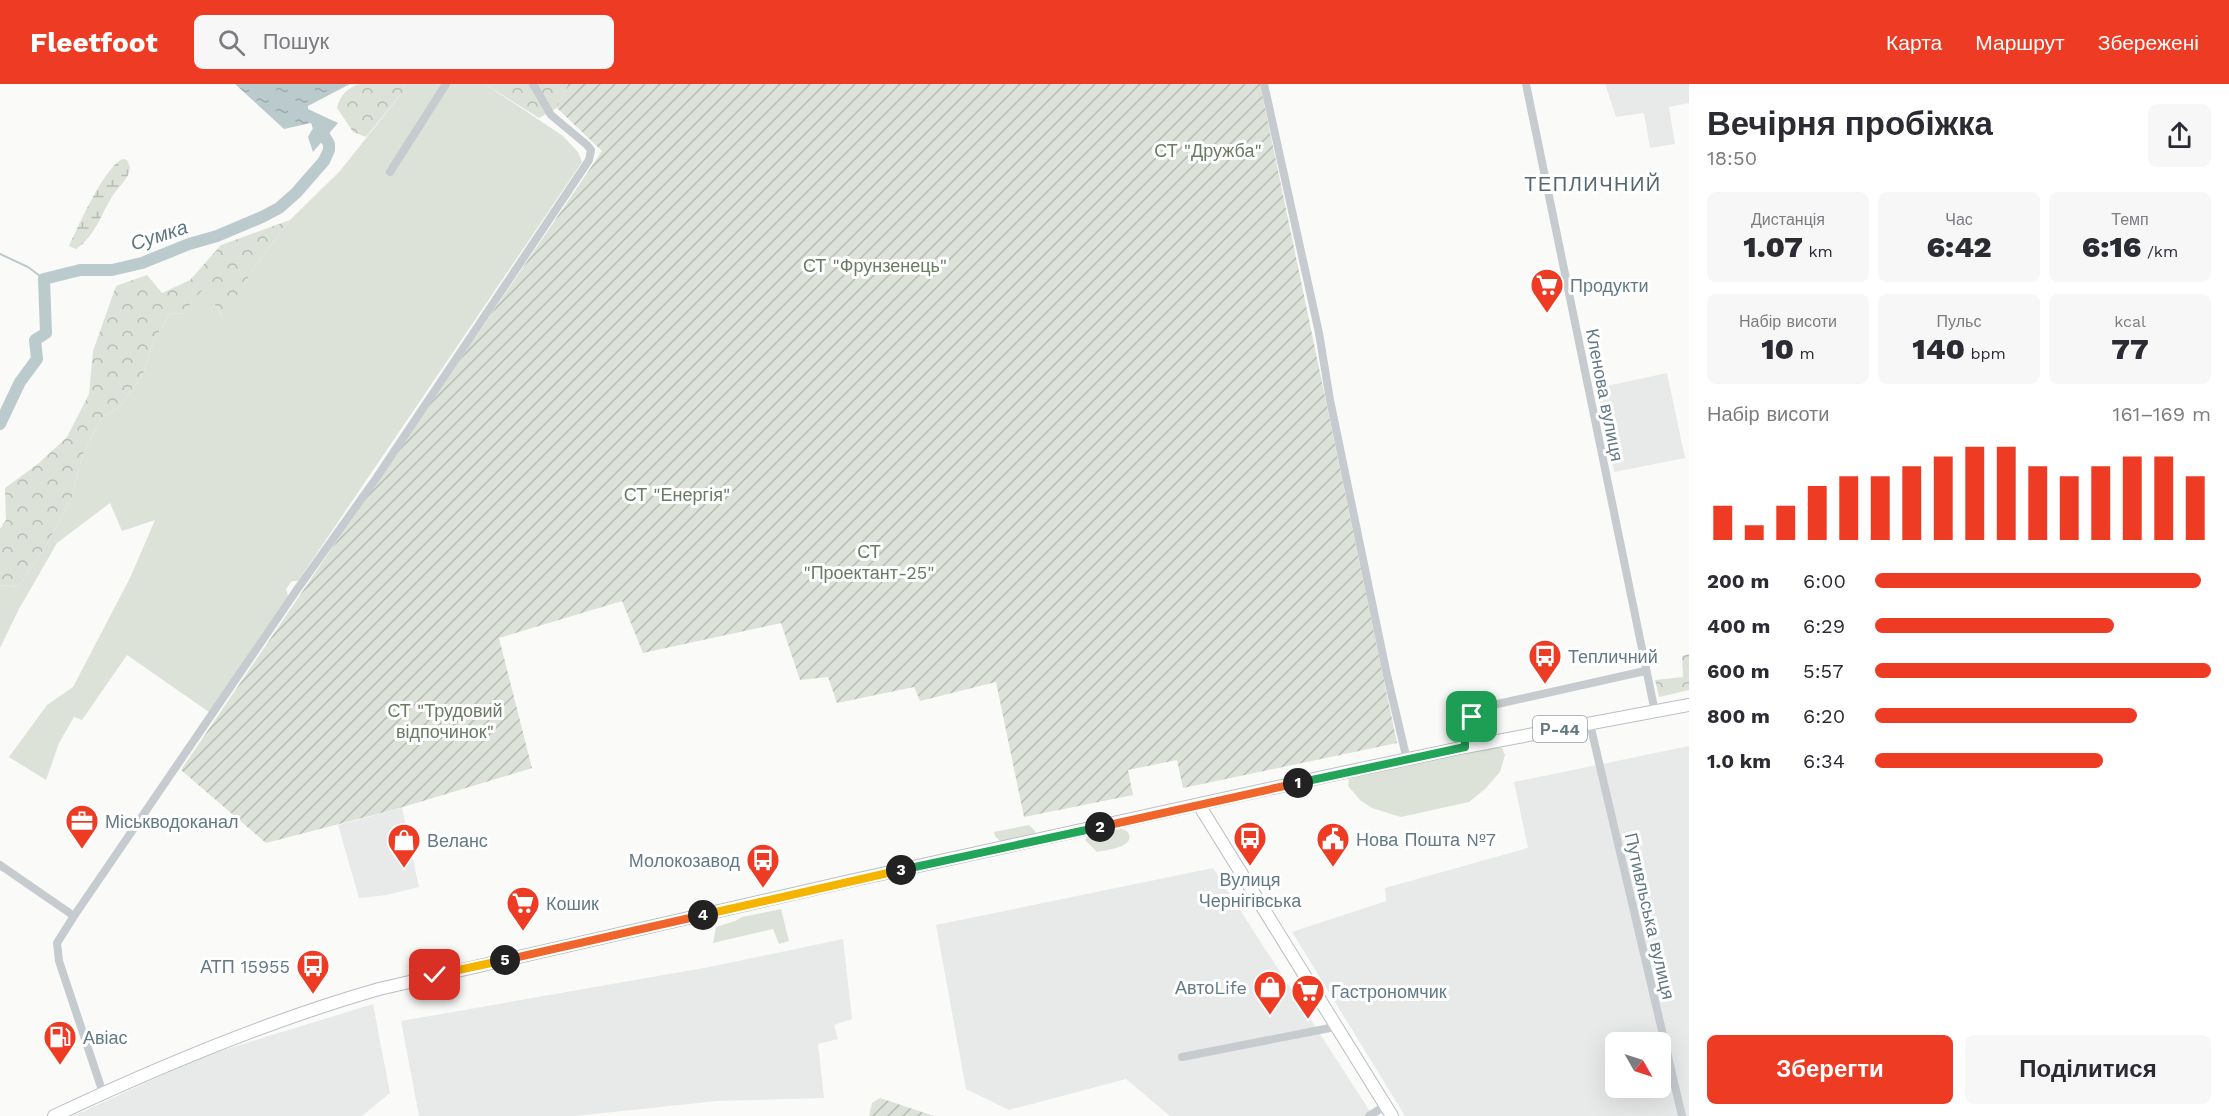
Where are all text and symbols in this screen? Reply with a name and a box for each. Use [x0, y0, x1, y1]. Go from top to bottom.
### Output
search box [194, 15, 614, 69]
text: Fleetfoot [30, 26, 158, 59]
icon: search [215, 26, 248, 59]
text: Пошук [263, 29, 329, 54]
text: Карта [1886, 30, 1942, 55]
text: Маршрут [1975, 30, 2065, 55]
text: Збережені [2098, 30, 2199, 55]
text: Вечірня пробіжка [1707, 104, 1993, 143]
button: share [2148, 104, 2211, 167]
park label: СТ "Дружба" [1154, 140, 1262, 161]
text: 18:50 [1707, 146, 1757, 170]
district label: ТЕПЛИЧНИЙ [1524, 172, 1662, 196]
text: Дистанція [1751, 210, 1825, 229]
text: Час [1945, 210, 1973, 229]
text: Темп [2111, 210, 2149, 229]
water label: Сумка [127, 215, 191, 255]
text: 1.07 [1743, 229, 1803, 264]
text: 6:42 [1926, 229, 1992, 264]
text: 6:16 [2082, 229, 2141, 264]
text: km [1803, 242, 1833, 261]
text: /km [2141, 242, 2178, 261]
park label: СТ "Фрунзенець" [803, 255, 947, 276]
supermarket icon: Продукти [1529, 267, 1565, 314]
place label: Продукти [1570, 275, 1648, 296]
text: Набір висоти [1739, 312, 1837, 331]
text: Пульс [1937, 312, 1981, 331]
text: kcal [2114, 312, 2146, 331]
street label: Кленова вулиця [1582, 327, 1628, 463]
text: 10 [1761, 331, 1794, 366]
text: 140 [1912, 331, 1965, 366]
text: 77 [2111, 331, 2149, 366]
text: m [1794, 344, 1815, 363]
text: bpm [1965, 344, 2006, 363]
text: Набір висоти [1707, 402, 1829, 426]
text: 161–169 m [2113, 402, 2211, 426]
park label: СТ "Енергія" [624, 484, 730, 505]
park label: СТ "Проектант-25" [803, 541, 935, 583]
text: 200 m [1707, 569, 1769, 593]
text: 6:00 [1803, 569, 1846, 593]
text: 400 m [1707, 614, 1770, 638]
text: 6:29 [1803, 614, 1845, 638]
bus stop icon: Тепличний [1527, 638, 1563, 685]
place label: Тепличний [1568, 646, 1658, 667]
text: 600 m [1707, 659, 1770, 683]
text: 5:57 [1803, 659, 1843, 683]
pin [1446, 691, 1497, 742]
park label: СТ "Трудовий відпочинок" [387, 700, 503, 742]
icon: arrive [1455, 700, 1488, 733]
text: 800 m [1707, 704, 1770, 728]
text: 6:20 [1803, 704, 1845, 728]
road number: Р-44 [1533, 716, 1587, 742]
text: 1.0 km [1707, 749, 1771, 773]
text: 6:34 [1803, 749, 1845, 773]
pin: 1 [1283, 768, 1313, 798]
text: 1 [1295, 773, 1301, 792]
office icon: Міськводоканал [64, 803, 100, 850]
place label: Міськводоканал [105, 811, 238, 832]
pin: 2 [1085, 812, 1115, 842]
text: 2 [1095, 817, 1105, 836]
bus stop icon: Вулиця Чернігівська [1232, 820, 1268, 867]
public building icon: Нова Пошта №7 [1315, 821, 1351, 868]
shop icon: Веланс [386, 822, 422, 869]
place label: Нова Пошта №7 [1356, 829, 1496, 850]
place label: Веланс [427, 830, 488, 851]
street label: Путивльська вулиця [1621, 831, 1679, 1001]
bus stop icon: Молокозавод [745, 842, 781, 889]
place label: Молокозавод [629, 850, 740, 871]
pin: 3 [886, 855, 916, 885]
text: 3 [896, 860, 906, 879]
place label: Вулиця Чернігівська [1199, 869, 1302, 911]
supermarket icon: Кошик [505, 885, 541, 932]
place label: Кошик [546, 893, 599, 914]
pin: 4 [688, 900, 718, 930]
text: 4 [698, 905, 708, 924]
pin: 5 [490, 945, 520, 975]
bus stop icon: АТП 15955 [295, 948, 331, 995]
pin [409, 949, 460, 1000]
text: 5 [500, 950, 510, 969]
place label: АТП 15955 [200, 956, 290, 977]
icon: check [418, 958, 451, 991]
shop icon: АвтоLife [1252, 969, 1288, 1016]
supermarket icon: Гастрономчик [1290, 973, 1326, 1020]
place label: АвтоLife [1175, 977, 1247, 998]
place label: Гастрономчик [1331, 981, 1447, 1002]
fuel station icon: Авіас [42, 1019, 78, 1066]
place label: Авіас [83, 1027, 128, 1048]
north arrow [1605, 1032, 1671, 1098]
map controls [1605, 1032, 1671, 1098]
button: Зберегти [1707, 1035, 1953, 1104]
button: Поділитися [1965, 1035, 2211, 1104]

